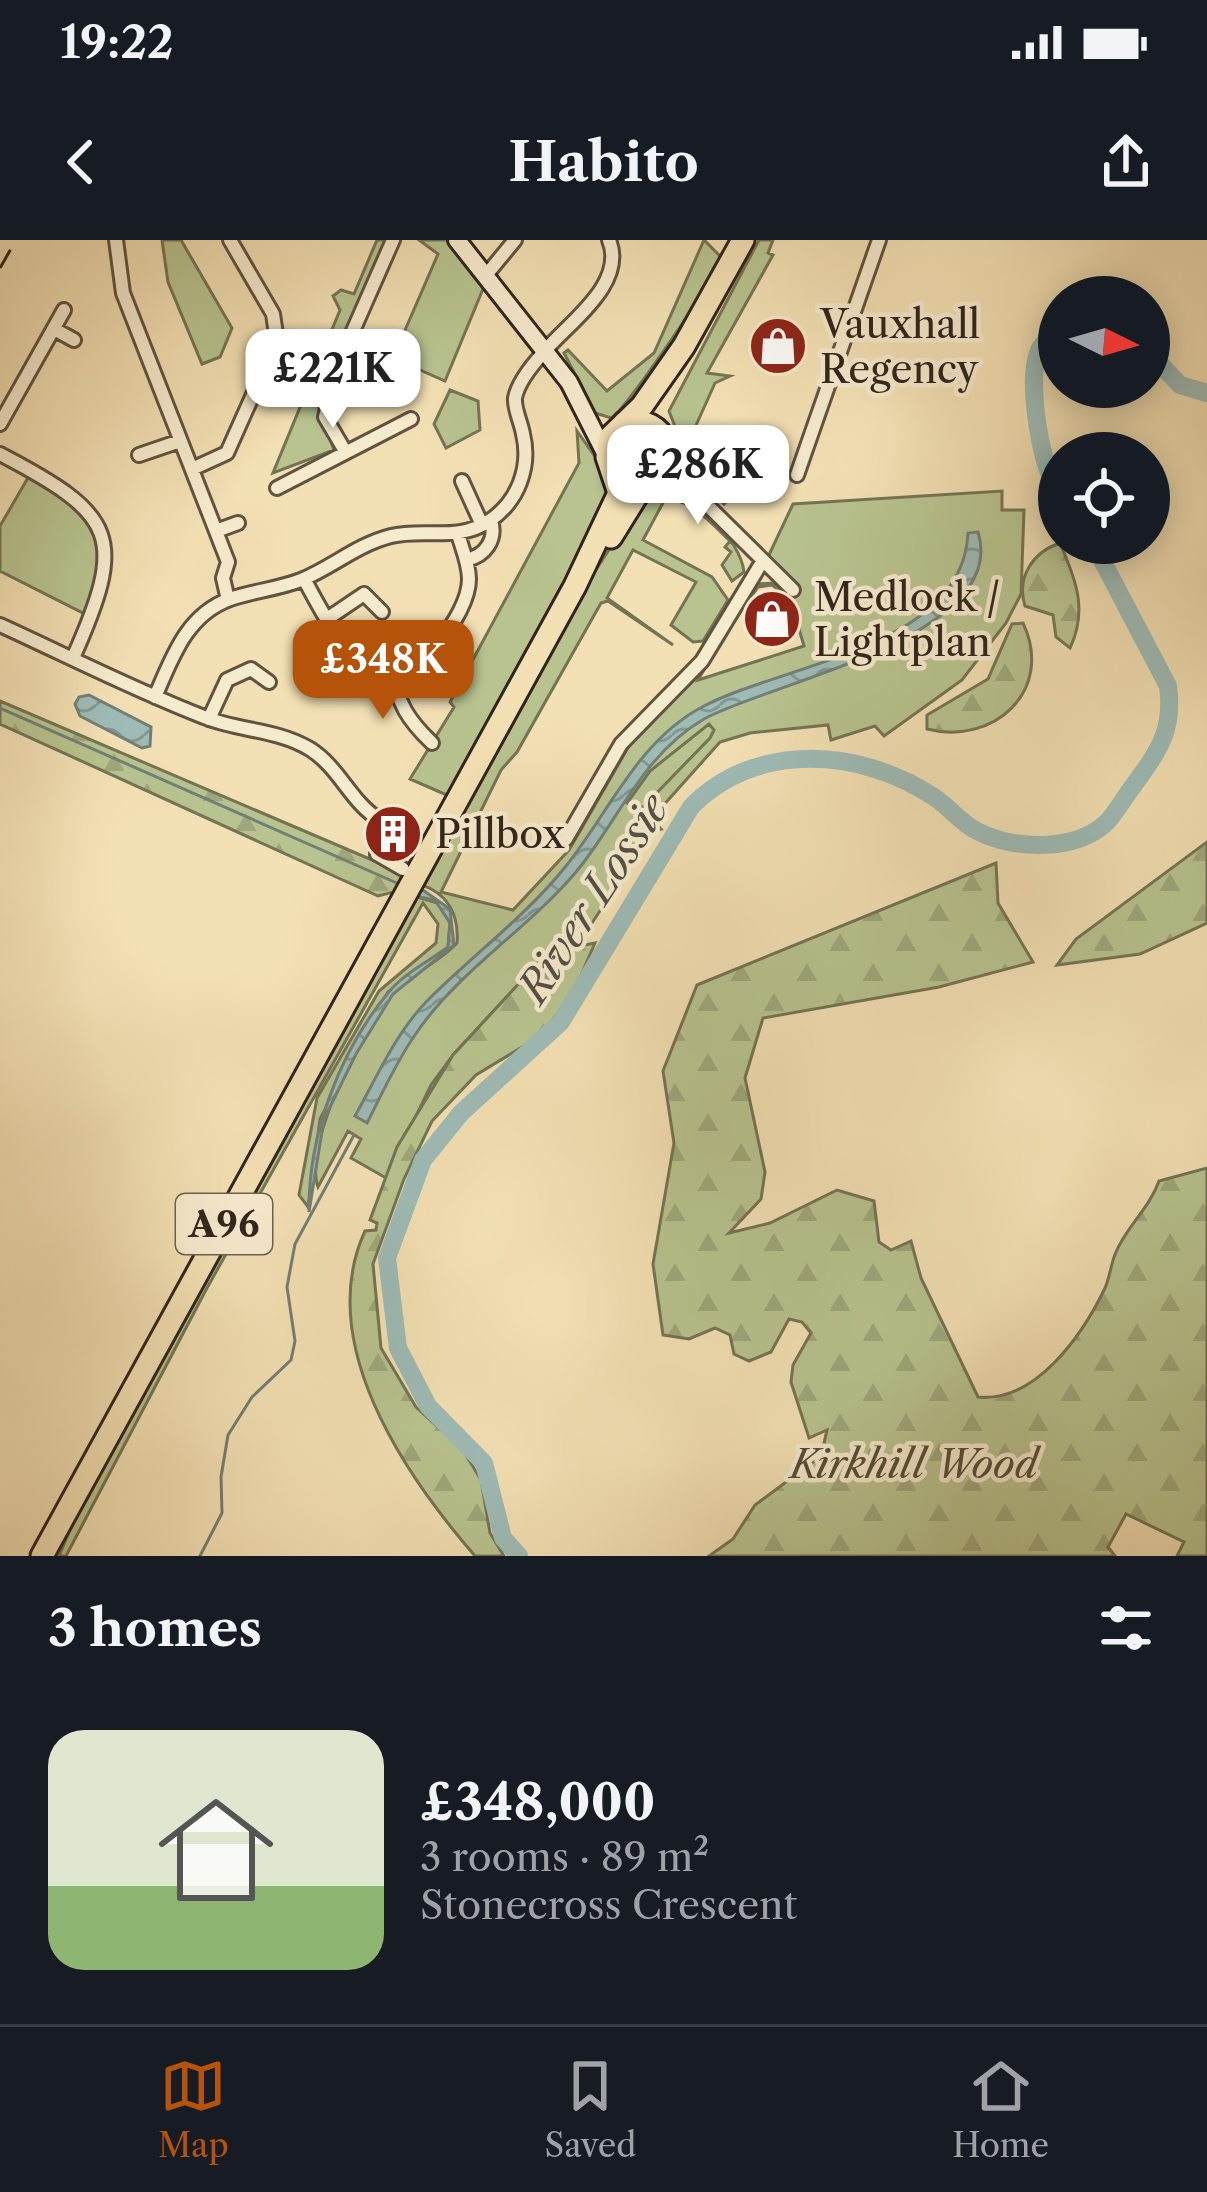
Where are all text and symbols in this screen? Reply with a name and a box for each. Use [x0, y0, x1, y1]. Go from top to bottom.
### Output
text: 19:22 [60, 14, 174, 70]
icon: back [48, 129, 114, 195]
text: Habito [508, 129, 699, 195]
icon: share [1093, 129, 1159, 195]
north arrow [1038, 276, 1170, 408]
map controls [1038, 276, 1170, 564]
place label: Vauxhall Regency [819, 300, 980, 393]
shop icon: Vauxhall Regency [747, 315, 809, 377]
pin: £221K [249, 329, 417, 431]
text: £221K [273, 344, 394, 392]
pin: £286K [614, 425, 782, 527]
button: locate [1038, 432, 1170, 564]
text: £286K [634, 440, 762, 488]
place label: Medlock / Lightplan [814, 573, 1000, 666]
shop icon: Medlock / Lightplan [741, 588, 803, 650]
pin: £348K [299, 620, 467, 722]
text: £348K [320, 635, 446, 683]
water label: River Lossie [505, 783, 680, 1014]
building icon: Pillbox [362, 803, 424, 865]
place label: Pillbox [435, 810, 565, 858]
road number: A96 [176, 1194, 272, 1254]
park label: Kirkhill Wood [787, 1440, 1042, 1488]
icon: filters [1093, 1595, 1159, 1661]
text: 3 homes [48, 1597, 262, 1659]
text: £348,000 [420, 1771, 656, 1833]
icon: home [144, 1778, 288, 1922]
text: 3 rooms · 89 m² [420, 1833, 709, 1881]
text: Stonecross Crescent [420, 1881, 797, 1929]
tab: Map [158, 2053, 229, 2166]
tab: Saved [545, 2053, 636, 2166]
tab: Home [952, 2053, 1049, 2166]

